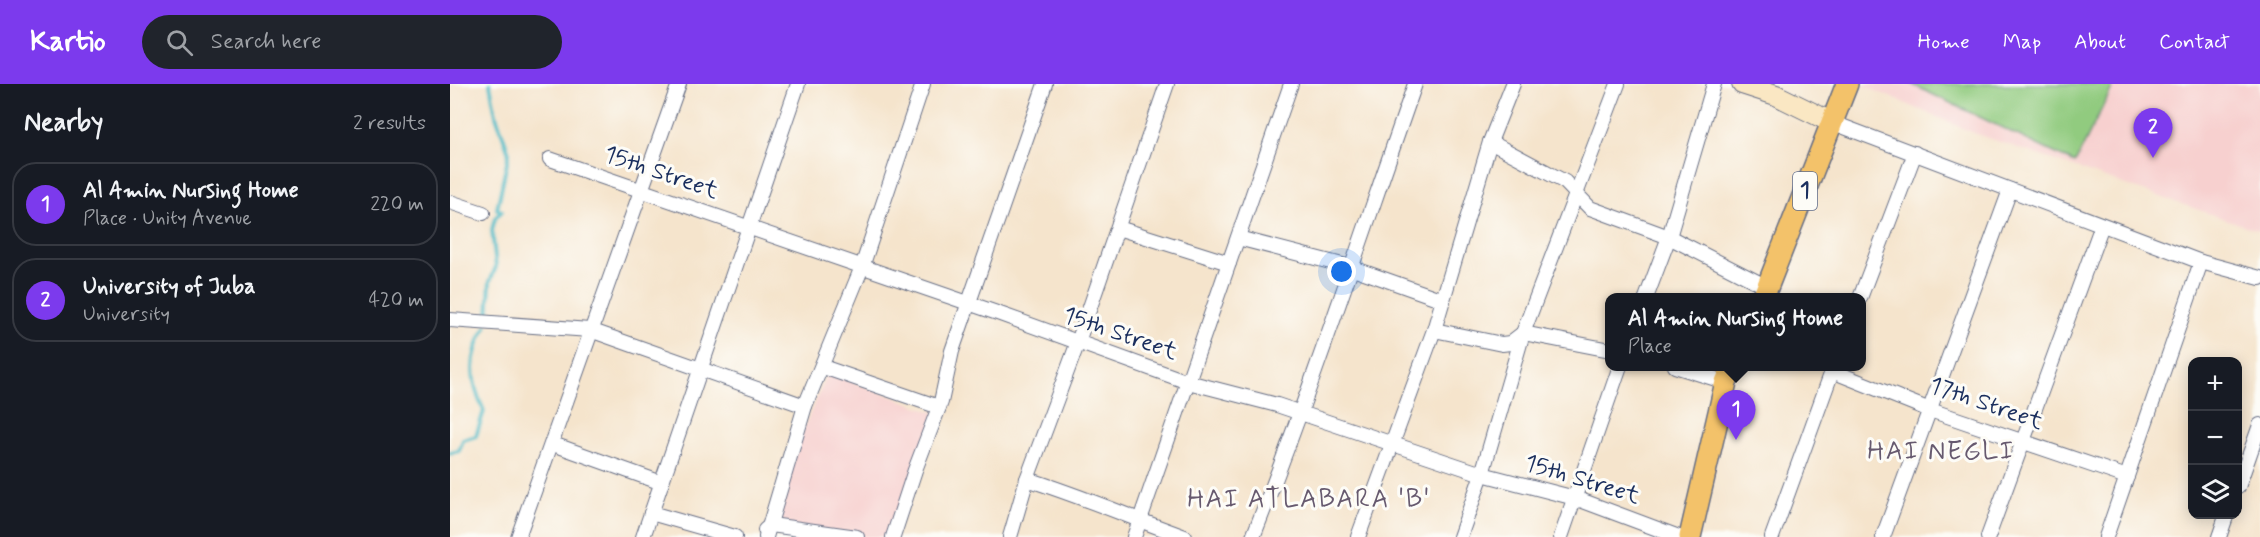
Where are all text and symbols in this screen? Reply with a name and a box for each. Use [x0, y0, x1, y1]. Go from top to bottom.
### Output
search box [142, 15, 562, 69]
text: Kartio [30, 24, 106, 61]
icon: search [163, 26, 196, 59]
text: Search here [211, 28, 322, 56]
text: Home [1918, 28, 1970, 56]
text: Map [2003, 28, 2041, 56]
text: About [2074, 28, 2126, 56]
text: Contact [2159, 28, 2230, 56]
text: Nearby [24, 106, 103, 140]
pin: 2 [2134, 109, 2172, 158]
text: 2 results [353, 110, 426, 137]
street label: 15th Street [600, 139, 722, 207]
road number: 1 [1793, 172, 1817, 210]
text: Al Amin Nursing Home [83, 177, 299, 205]
text: 1 [41, 191, 50, 218]
text: 220 m [370, 191, 424, 218]
text: Place · Unity Avenue [83, 205, 252, 232]
your location [1327, 257, 1356, 286]
text: University of Juba [83, 273, 256, 301]
text: 2 [41, 287, 50, 314]
text: 420 m [368, 287, 424, 314]
popup [1605, 293, 1866, 371]
street label: 15th Street [1059, 300, 1181, 368]
text: University [83, 301, 170, 328]
text: Al Amin Nursing Home [1628, 305, 1843, 333]
text: Place [1628, 333, 1672, 360]
map controls [2188, 357, 2242, 519]
button: + [2188, 357, 2242, 411]
street label: 17th Street [1925, 370, 2047, 438]
pin: 1 [1716, 390, 1756, 440]
button: − [2188, 411, 2242, 465]
district label: HAI NEGLI [1867, 435, 2015, 469]
street label: 15th Street [1521, 448, 1643, 512]
button: layers [2188, 465, 2242, 519]
district label: HAI ATLABARA 'B' [1187, 483, 1431, 517]

